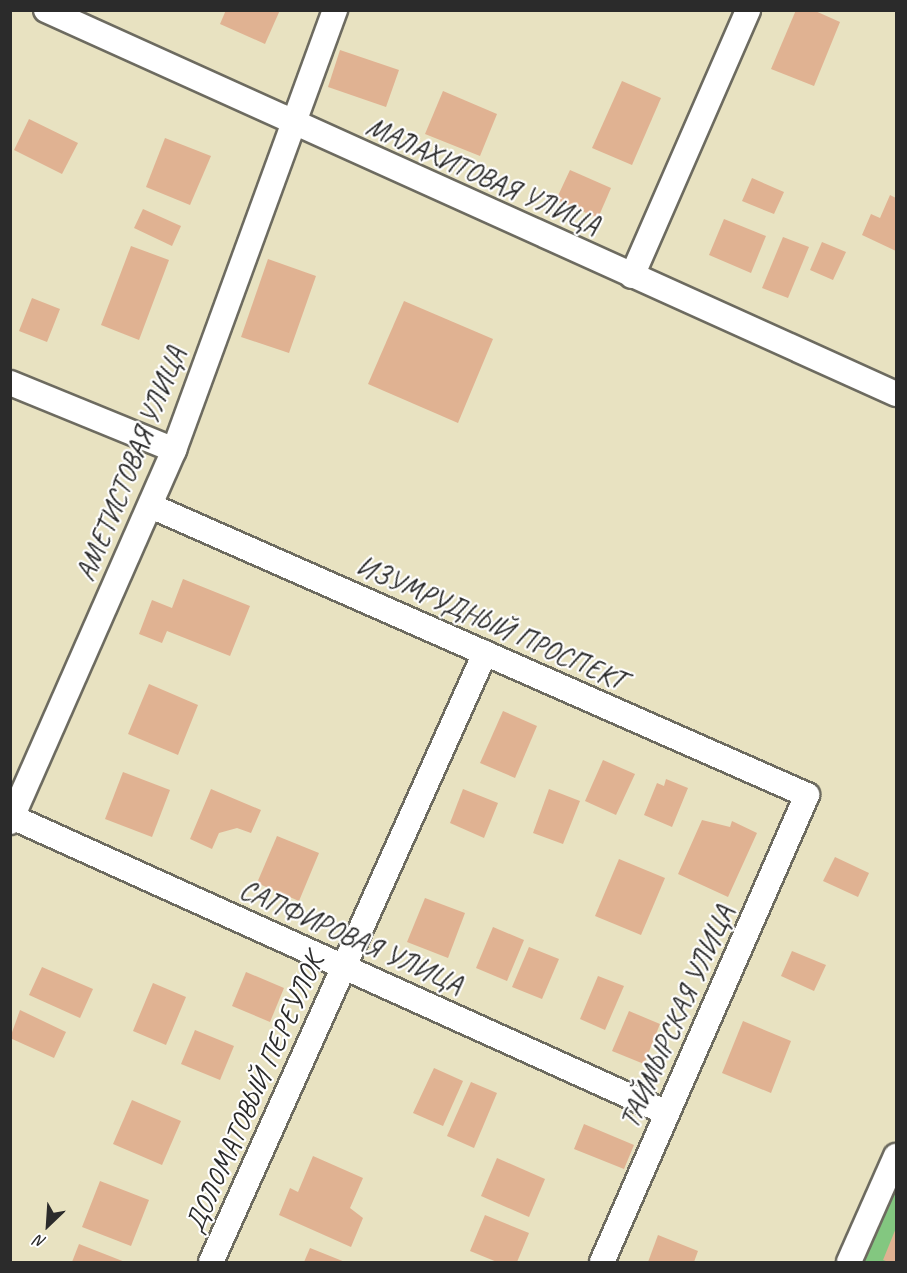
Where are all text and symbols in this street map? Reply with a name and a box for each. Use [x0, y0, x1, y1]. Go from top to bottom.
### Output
street label: МАЛАХИТОВАЯ УЛИЦА [361, 109, 605, 243]
street label: АМЕТИСТОВАЯ УЛИЦА [69, 342, 193, 586]
street label: ИЗУМРУДНЫЙ ПРОСПЕКТ [351, 549, 631, 697]
street label: САПФИРОВАЯ УЛИЦА [235, 873, 467, 1001]
street label: ТАЙМЫРСКАЯ УЛИЦА [613, 901, 741, 1133]
street label: ДОЛОМАТОВЫЙ ПЕРЕУЛОК [177, 948, 331, 1238]
north arrow [18, 1195, 78, 1255]
text: N [32, 1230, 49, 1252]

